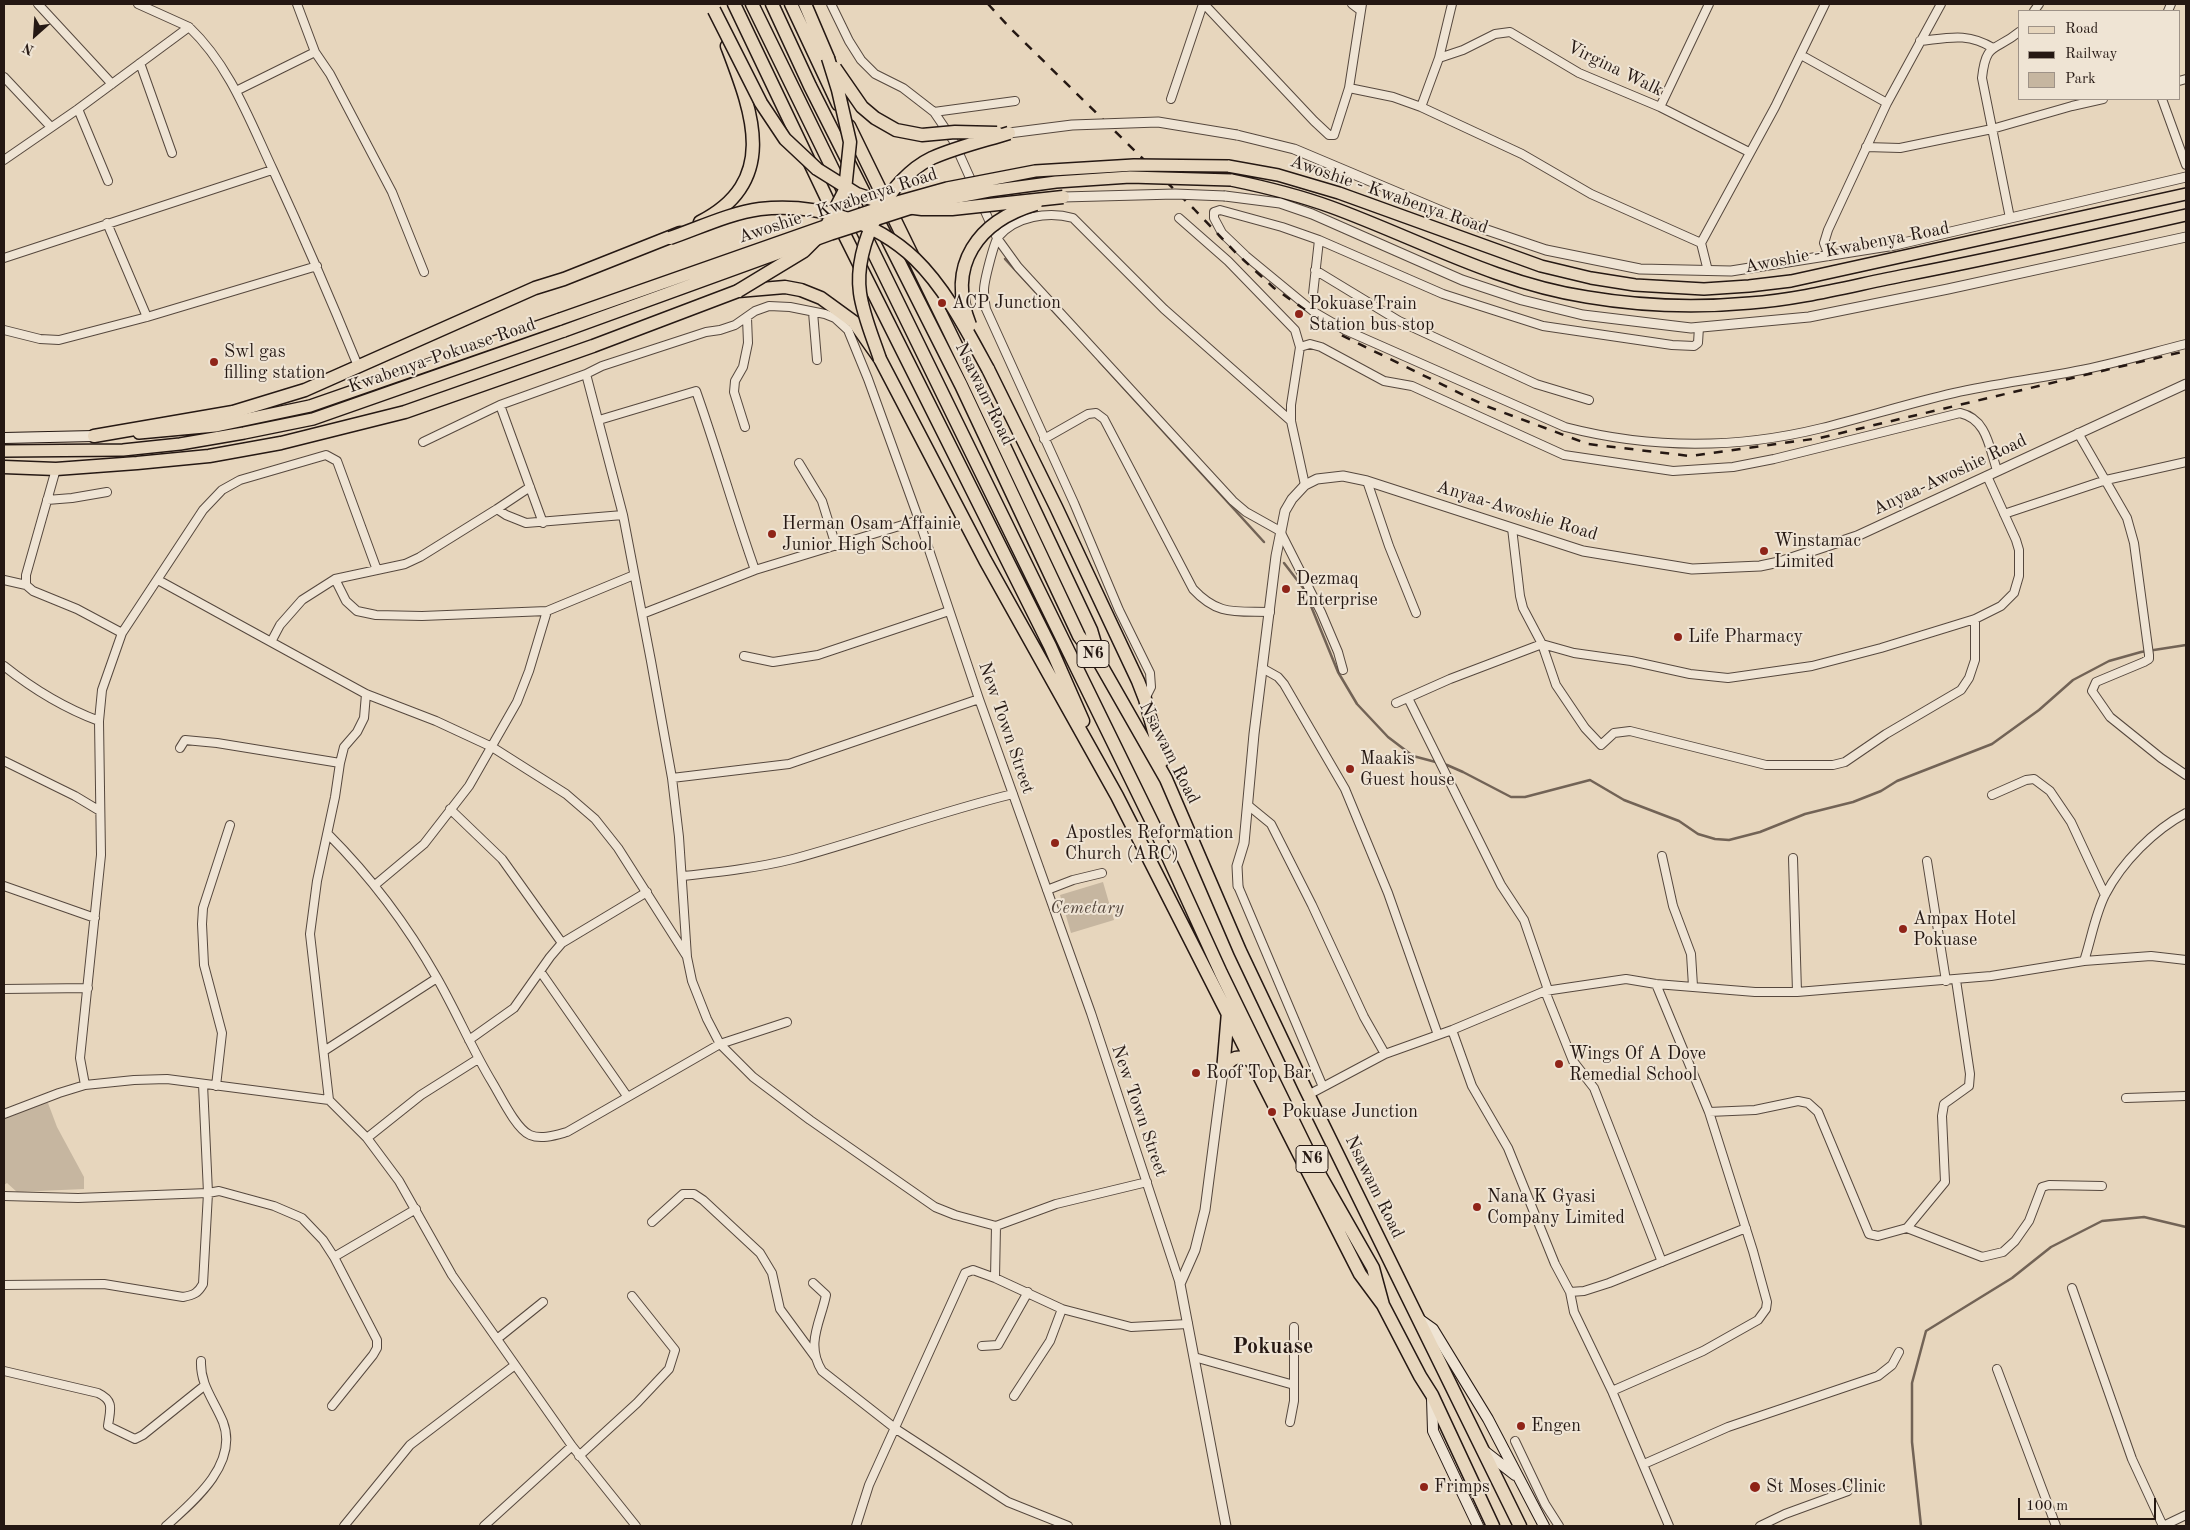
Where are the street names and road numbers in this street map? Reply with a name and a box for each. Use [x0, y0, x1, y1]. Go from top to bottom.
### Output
street label: Virgina Walk [1563, 36, 1667, 102]
street label: Awoshie - Kwabenya Road [1287, 151, 1491, 239]
street label: Awoshie - Kwabenya Road [736, 164, 940, 248]
street label: Awoshie - Kwabenya Road [1743, 218, 1951, 278]
street label: Kwabenya-Pokuase Road [345, 314, 539, 398]
street label: Nsawam Road [950, 339, 1018, 449]
street label: Anyaa-Awoshie Road [1870, 430, 2030, 520]
street label: Anyaa-Awoshie Road [1434, 476, 1600, 546]
road number: N6 [1077, 641, 1109, 668]
street label: New Town Street [973, 659, 1039, 797]
street label: Nsawam Road [1134, 698, 1204, 808]
street label: New Town Street [1106, 1042, 1172, 1180]
street label: Nsawam Road [1340, 1132, 1408, 1242]
road number: N6 [1296, 1146, 1328, 1172]

